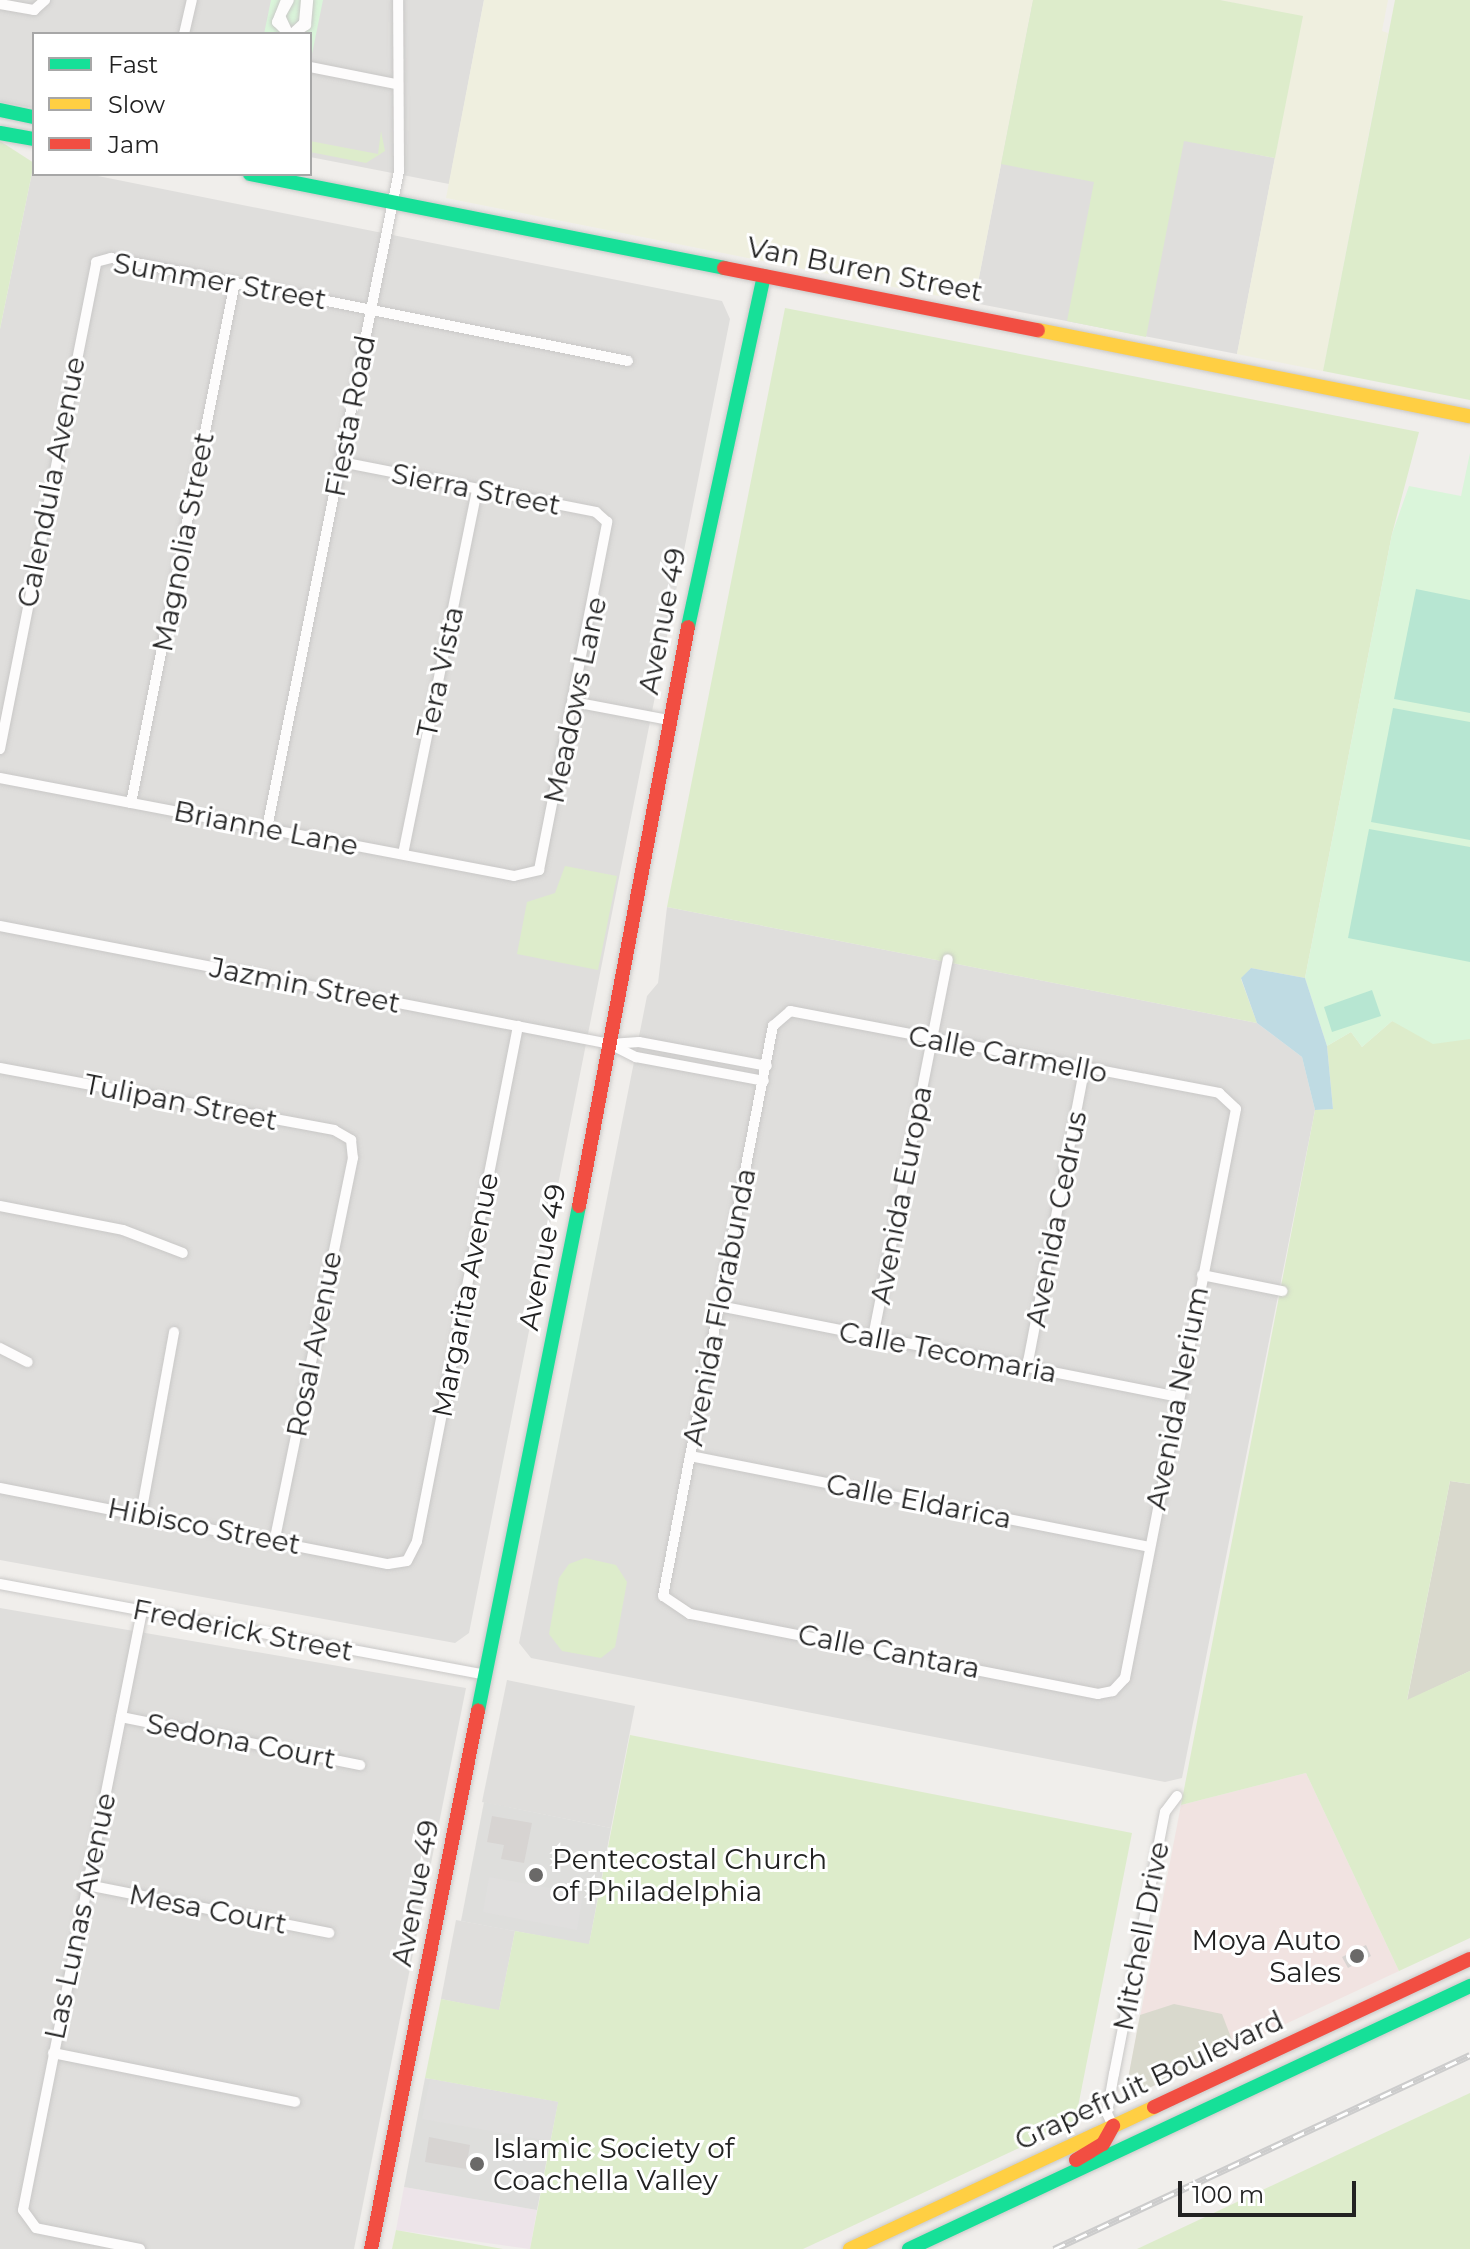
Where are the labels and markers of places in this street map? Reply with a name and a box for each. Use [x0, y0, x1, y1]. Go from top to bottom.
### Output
place label: Pentecostal Church of Philadelphia [552, 1842, 827, 1908]
marker: Pentecostal Church of Philadelphia [527, 1866, 545, 1884]
place label: Moya Auto Sales [1192, 1923, 1341, 1989]
marker: Moya Auto Sales [1348, 1947, 1366, 1965]
place label: Islamic Society of Coachella Valley [493, 2131, 734, 2197]
marker: Islamic Society of Coachella Valley [468, 2155, 486, 2173]

